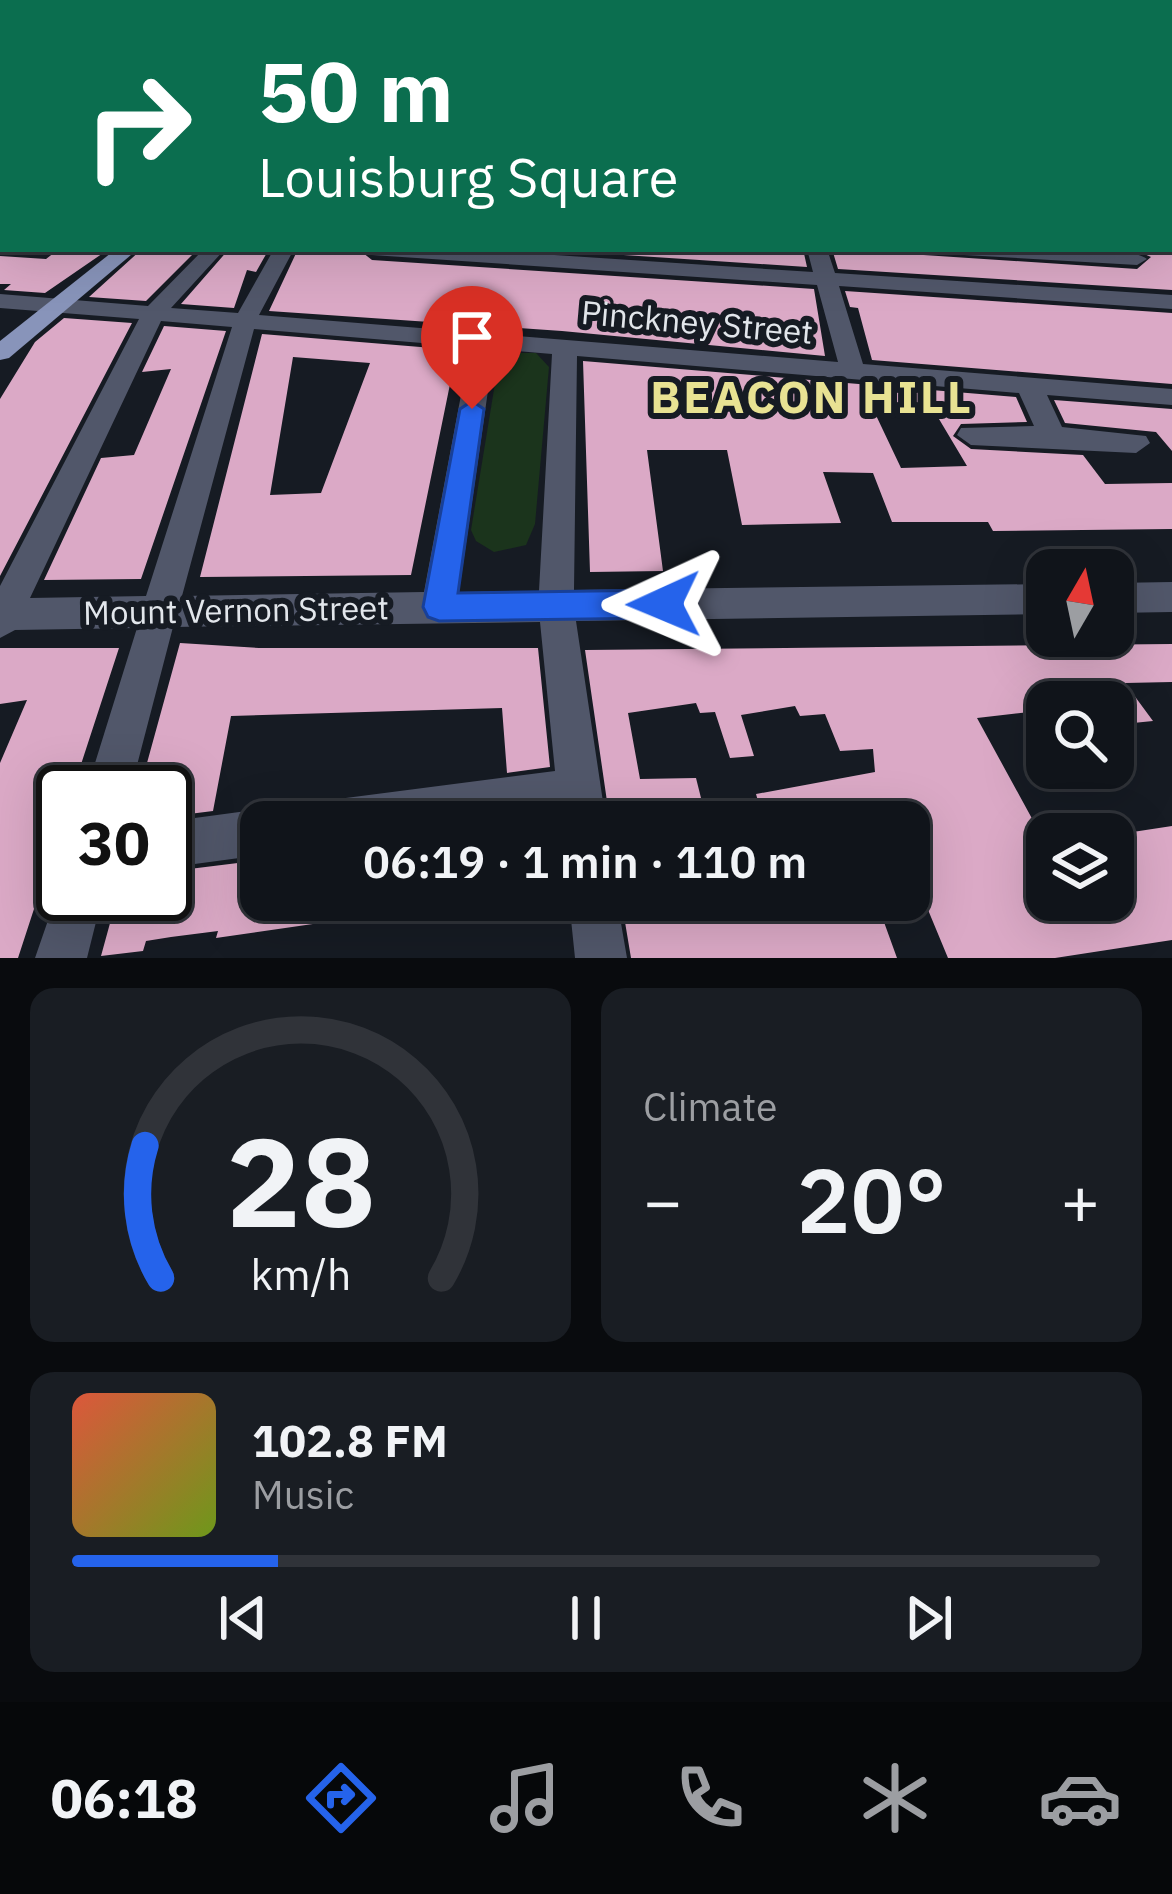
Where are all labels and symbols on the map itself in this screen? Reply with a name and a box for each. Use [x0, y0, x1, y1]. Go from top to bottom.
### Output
pin [421, 286, 523, 409]
street label: Pinckney Street [579, 290, 815, 353]
district label: BEACON HILL [650, 367, 974, 425]
position arrow [601, 541, 727, 667]
north arrow [1026, 549, 1134, 657]
street label: Mount Vernon Street [83, 585, 389, 634]
speed limit sign: 30 [36, 765, 192, 921]

